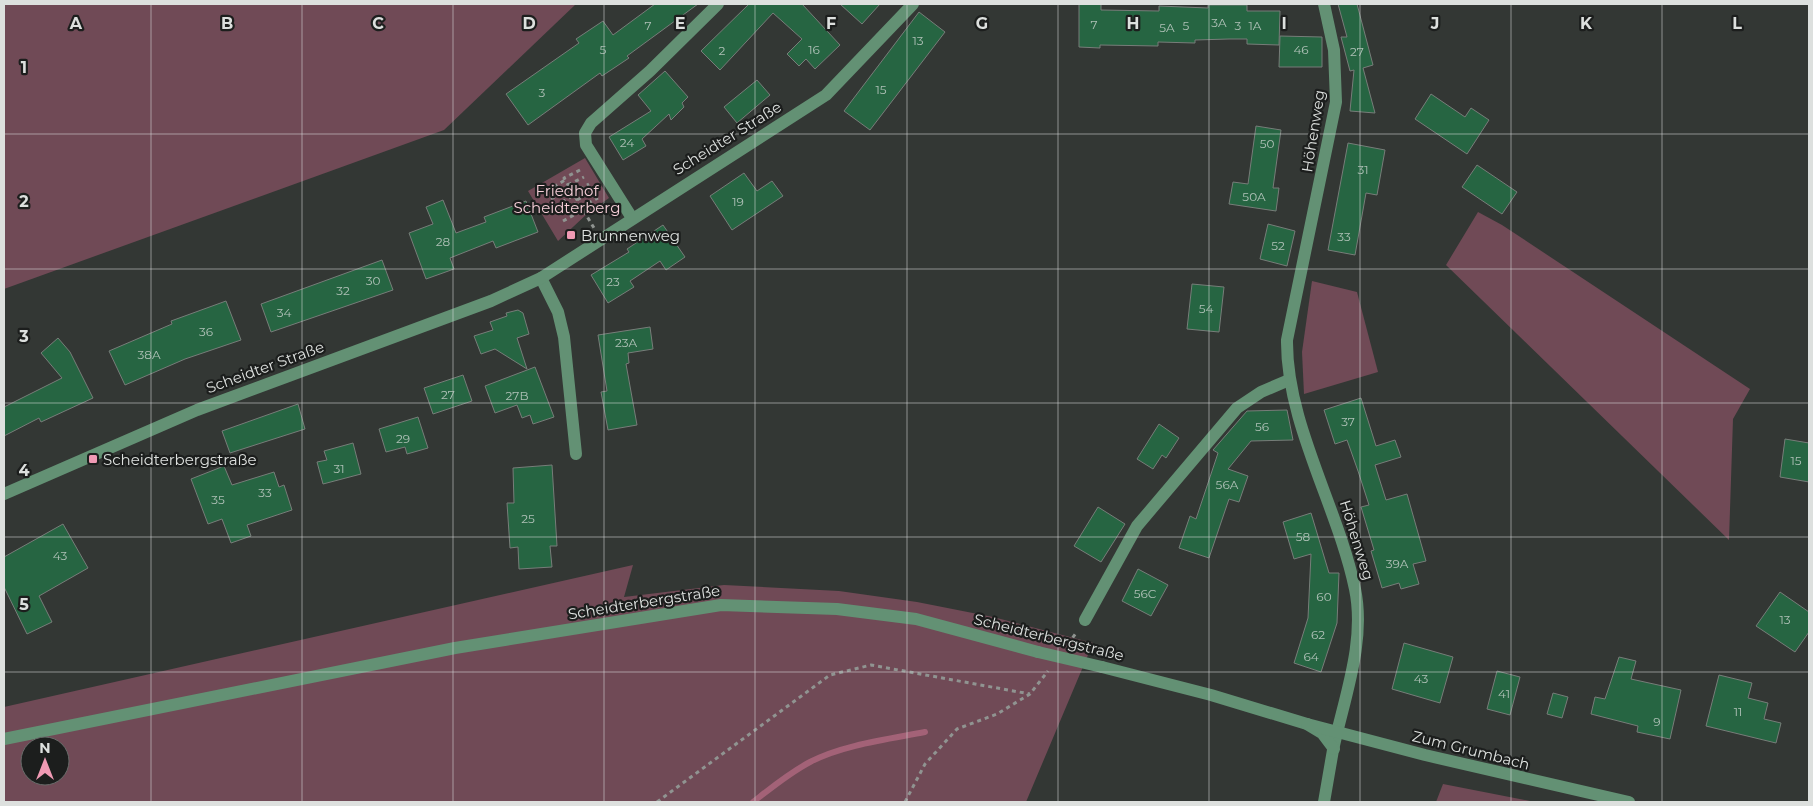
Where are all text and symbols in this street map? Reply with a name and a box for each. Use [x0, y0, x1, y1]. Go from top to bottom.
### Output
text: A [69, 14, 83, 33]
text: B [221, 14, 233, 33]
text: C [372, 14, 384, 33]
text: D [522, 14, 536, 33]
text: E [675, 14, 685, 33]
text: F [826, 14, 836, 33]
text: G [976, 14, 988, 33]
text: H [1127, 14, 1139, 33]
text: I [1281, 14, 1287, 33]
text: J [1430, 14, 1439, 33]
text: K [1580, 14, 1593, 33]
text: L [1732, 14, 1742, 33]
house number: 3A [1211, 15, 1227, 30]
house number: 7 [1090, 17, 1098, 32]
house number: 7 [644, 18, 652, 33]
house number: 5 [1183, 18, 1190, 33]
house number: 3 [1235, 18, 1242, 33]
house number: 1A [1249, 18, 1262, 33]
house number: 5A [1159, 20, 1175, 35]
house number: 13 [912, 33, 924, 48]
house number: 5 [600, 42, 607, 57]
house number: 16 [808, 42, 820, 57]
house number: 46 [1293, 42, 1309, 57]
house number: 2 [719, 43, 726, 58]
house number: 27 [1350, 44, 1364, 59]
text: 1 [21, 58, 27, 77]
house number: 15 [875, 82, 887, 97]
house number: 3 [539, 85, 546, 100]
street label: Höhenweg [1297, 88, 1329, 174]
street label: Scheidter Straße [669, 97, 785, 179]
house number: 24 [620, 135, 634, 150]
house number: 50 [1260, 136, 1274, 151]
house number: 31 [1357, 162, 1369, 177]
park label: Friedhof Scheidterberg [514, 181, 620, 217]
house number: 50A [1242, 189, 1266, 204]
text: 2 [19, 192, 29, 211]
house number: 19 [732, 194, 744, 209]
place label: Brunnenweg [581, 226, 680, 245]
marker: Brunnenweg [565, 229, 577, 241]
house number: 33 [1337, 229, 1351, 244]
house number: 28 [436, 234, 451, 249]
house number: 52 [1271, 238, 1285, 253]
house number: 30 [366, 273, 380, 288]
house number: 23 [606, 274, 620, 289]
house number: 32 [336, 283, 350, 298]
house number: 54 [1199, 301, 1213, 316]
house number: 34 [277, 305, 291, 320]
house number: 36 [199, 324, 213, 339]
text: 3 [18, 327, 29, 346]
house number: 23A [615, 335, 638, 350]
street label: Scheidter Straße [203, 337, 327, 397]
house number: 38A [138, 347, 161, 362]
house number: 27 [441, 387, 455, 402]
house number: 27B [506, 388, 528, 403]
house number: 37 [1341, 414, 1355, 429]
house number: 56 [1255, 419, 1269, 434]
house number: 29 [396, 431, 410, 446]
place label: Scheidterbergstraße [103, 450, 257, 469]
marker: Scheidterbergstraße [87, 453, 99, 465]
house number: 15 [1790, 453, 1802, 468]
text: 4 [18, 461, 30, 480]
house number: 31 [333, 461, 345, 476]
house number: 56A [1216, 477, 1239, 492]
house number: 33 [258, 485, 272, 500]
house number: 35 [211, 492, 225, 507]
street label: Höhenweg [1336, 497, 1378, 583]
house number: 25 [521, 511, 535, 526]
house number: 58 [1296, 529, 1311, 544]
house number: 43 [53, 548, 67, 563]
house number: 39A [1386, 556, 1409, 571]
street label: Scheidterbergstraße [567, 581, 721, 623]
house number: 56C [1134, 586, 1157, 601]
house number: 60 [1316, 589, 1332, 604]
text: 5 [19, 595, 29, 614]
street label: Scheidterbergstraße [972, 609, 1126, 665]
house number: 13 [1779, 612, 1791, 627]
house number: 62 [1311, 627, 1325, 642]
house number: 64 [1303, 649, 1319, 664]
house number: 43 [1414, 671, 1428, 686]
house number: 41 [1498, 686, 1510, 701]
house number: 11 [1734, 704, 1742, 719]
house number: 9 [1653, 714, 1661, 729]
street label: Zum Grumbach [1410, 726, 1532, 774]
north arrow [20, 736, 70, 786]
text: N [39, 739, 51, 757]

